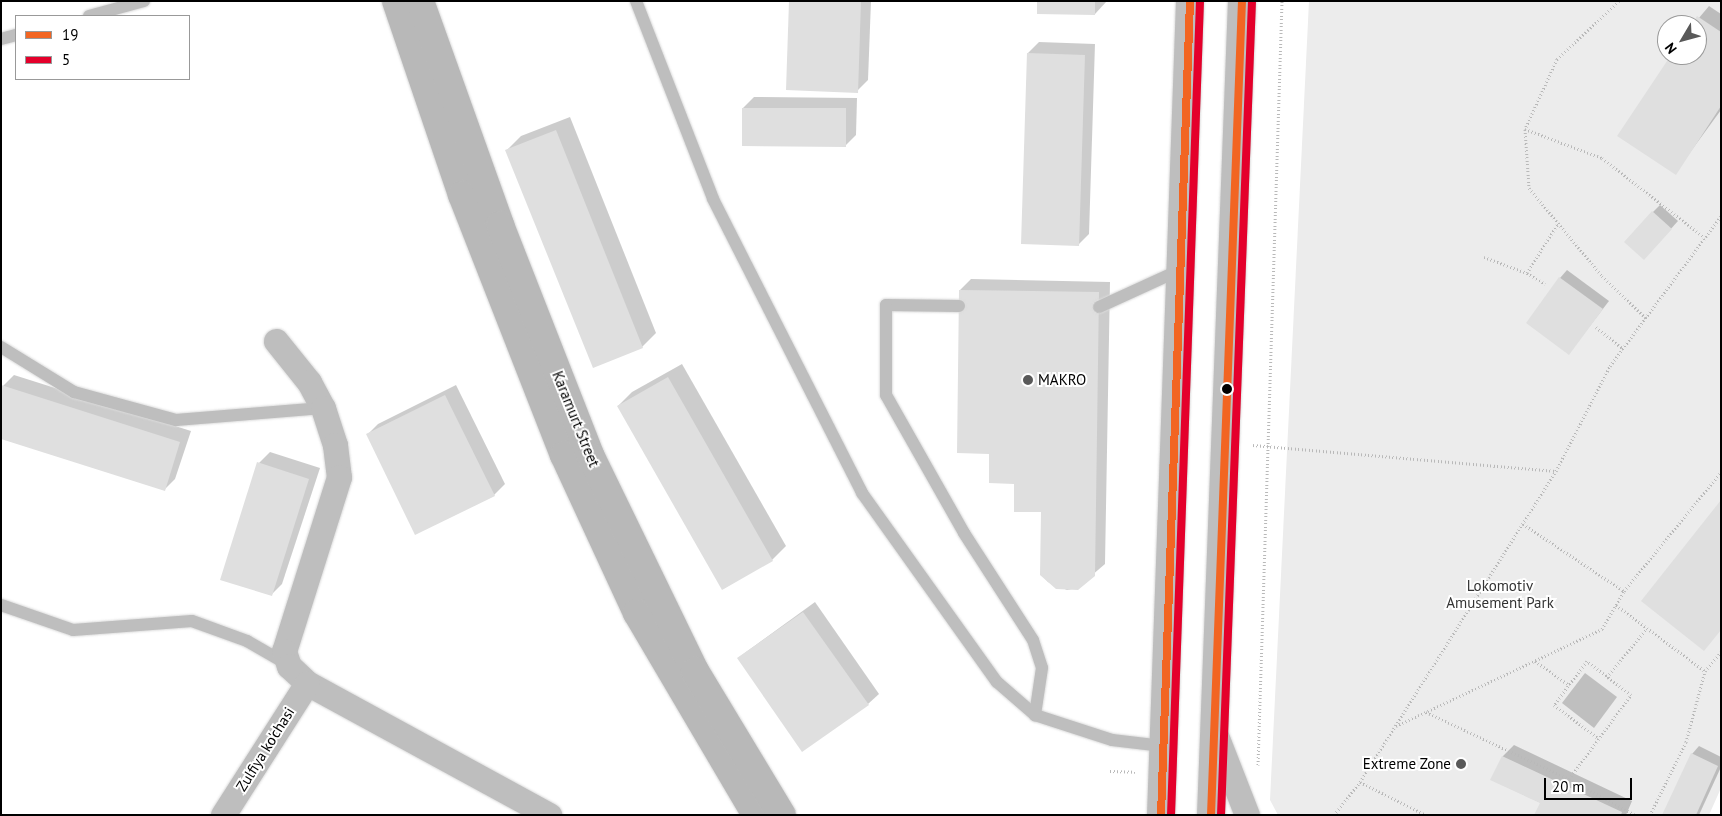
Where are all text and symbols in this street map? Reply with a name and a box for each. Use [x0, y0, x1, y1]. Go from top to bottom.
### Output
legend [15, 15, 190, 80]
north arrow [1657, 15, 1707, 65]
text: 19 [62, 25, 78, 44]
text: N [1661, 39, 1681, 58]
text: 5 [62, 50, 70, 69]
street label: Karamurt Street [549, 368, 603, 470]
place label: MAKRO [1038, 371, 1086, 389]
marker: MAKRO [1022, 374, 1034, 386]
unlabelled marker [1222, 384, 1232, 394]
park label: Lokomotiv Amusement Park [1446, 576, 1554, 611]
street label: Zulfiya ko'chasi [232, 704, 298, 794]
place label: Extreme Zone [1362, 755, 1451, 773]
marker: Extreme Zone [1455, 758, 1467, 770]
scale bar [1547, 768, 1634, 800]
text: 20 m [1552, 777, 1585, 796]

